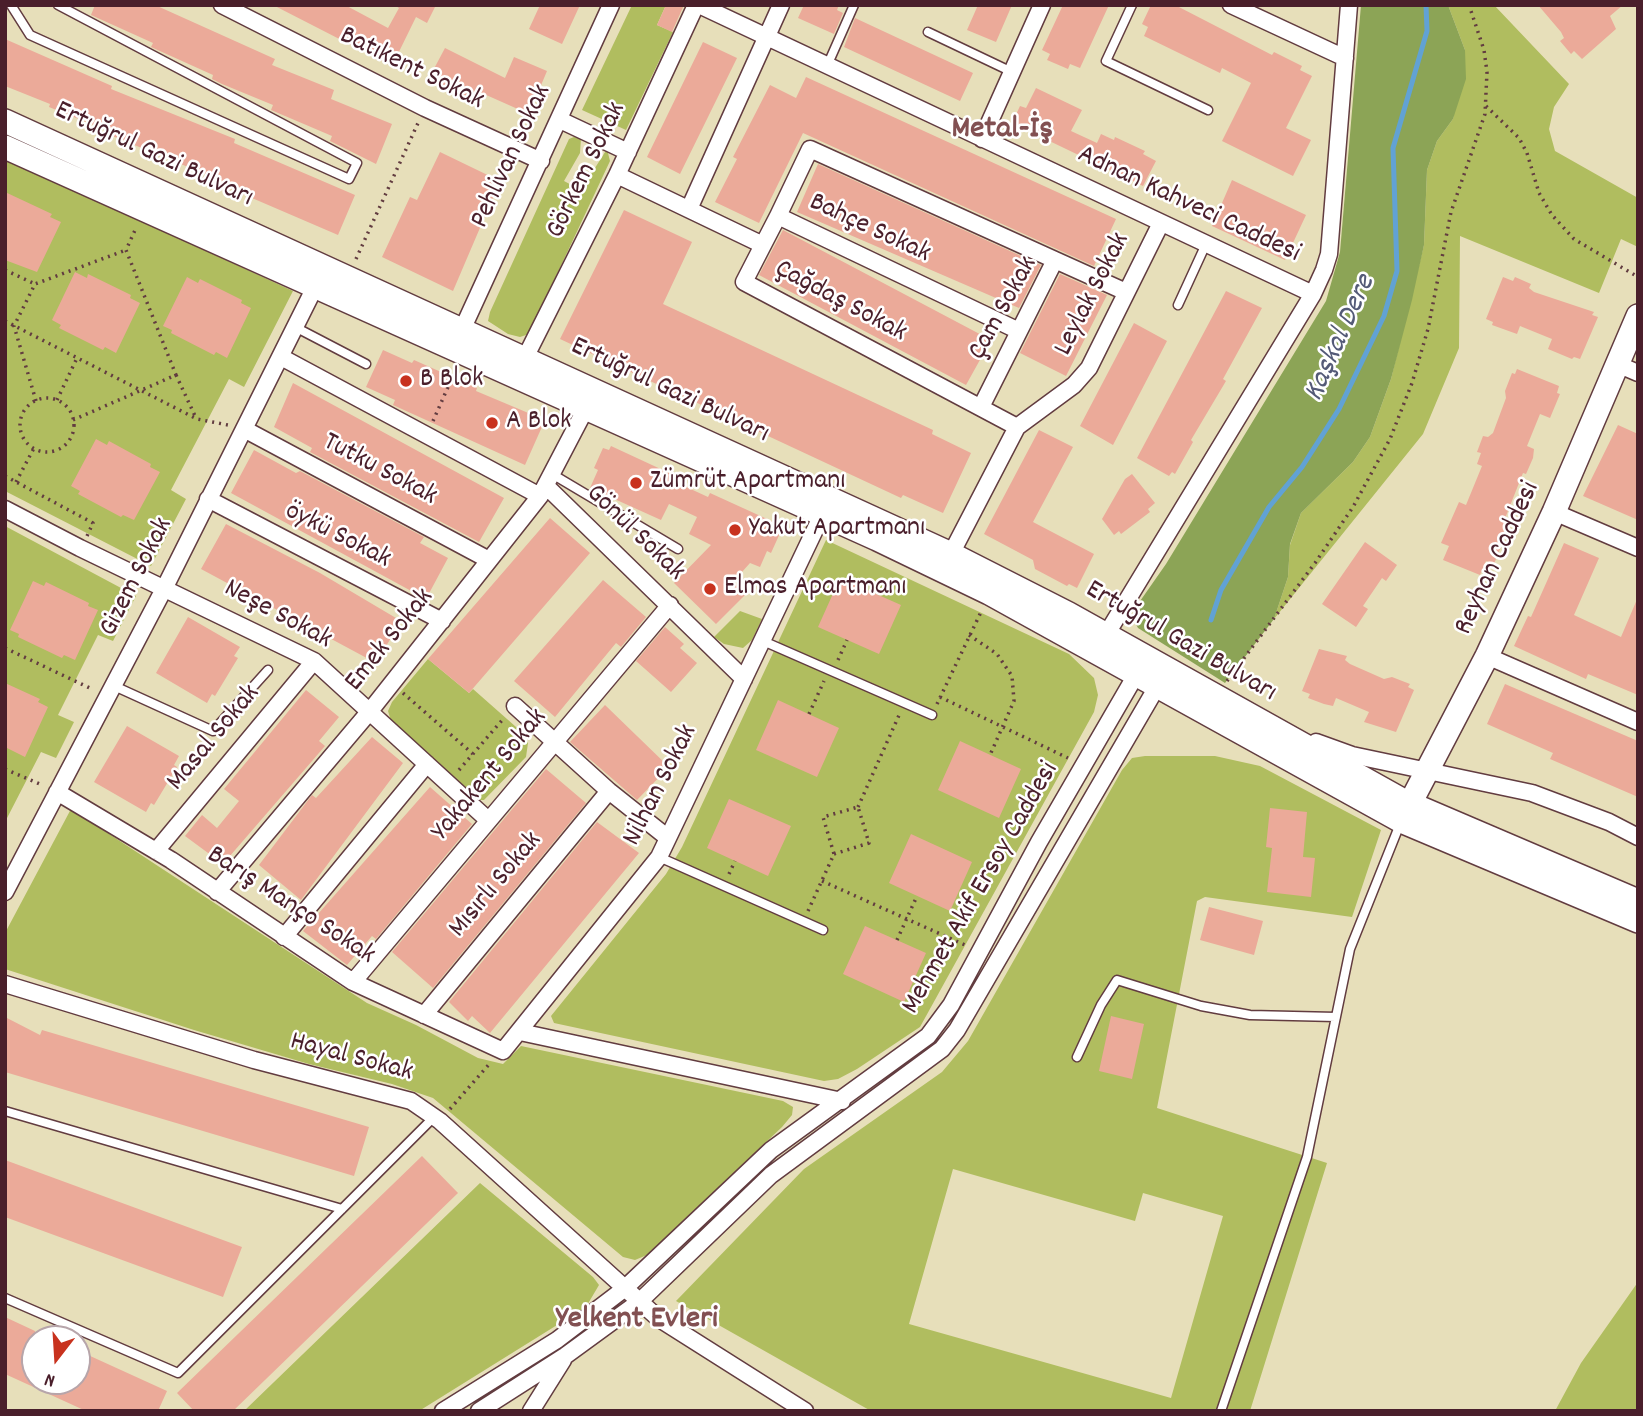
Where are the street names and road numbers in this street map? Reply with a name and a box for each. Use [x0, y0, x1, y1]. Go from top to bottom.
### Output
street label: Batıkent Sokak [333, 21, 489, 119]
street label: Pehlivan Sokak [465, 80, 561, 234]
street label: Ertuğrul Gazi Bulvarı [48, 95, 258, 217]
street label: Görkem Sokak [541, 97, 635, 245]
street label: Adnan Kahveci Caddesi [1071, 140, 1305, 272]
street label: Bahçe Sokak [803, 187, 935, 273]
street label: Leylak Sokak [1049, 228, 1139, 362]
street label: Çam Sokak [963, 252, 1047, 366]
street label: Çağdaş Sokak [769, 254, 911, 352]
street label: Ertuğrul Gazi Bulvarı [564, 331, 774, 453]
street label: Tutku Sokak [316, 427, 442, 515]
street label: Reyhan Caddesi [1449, 477, 1549, 641]
street label: Gönül Sokak [577, 478, 691, 590]
street label: öykü Sokak [278, 496, 396, 578]
street label: Gizem Sokak [94, 513, 182, 643]
street label: Neşe Sokak [217, 573, 337, 659]
street label: Ertuğrul Gazi Bulvarı [1078, 575, 1282, 711]
street label: Emek Sokak [339, 583, 443, 699]
street label: Masal Sokak [161, 679, 269, 799]
street label: Yakakent Sokak [426, 703, 556, 849]
street label: Nilhan Sokak [617, 720, 707, 852]
street label: Mehmet Akif Ersoy Caddesi [896, 757, 1068, 1021]
street label: Mısırlı Sokak [443, 826, 551, 946]
street label: Barış Manço Sokak [200, 840, 380, 974]
street label: Hayal Sokak [286, 1026, 416, 1092]

